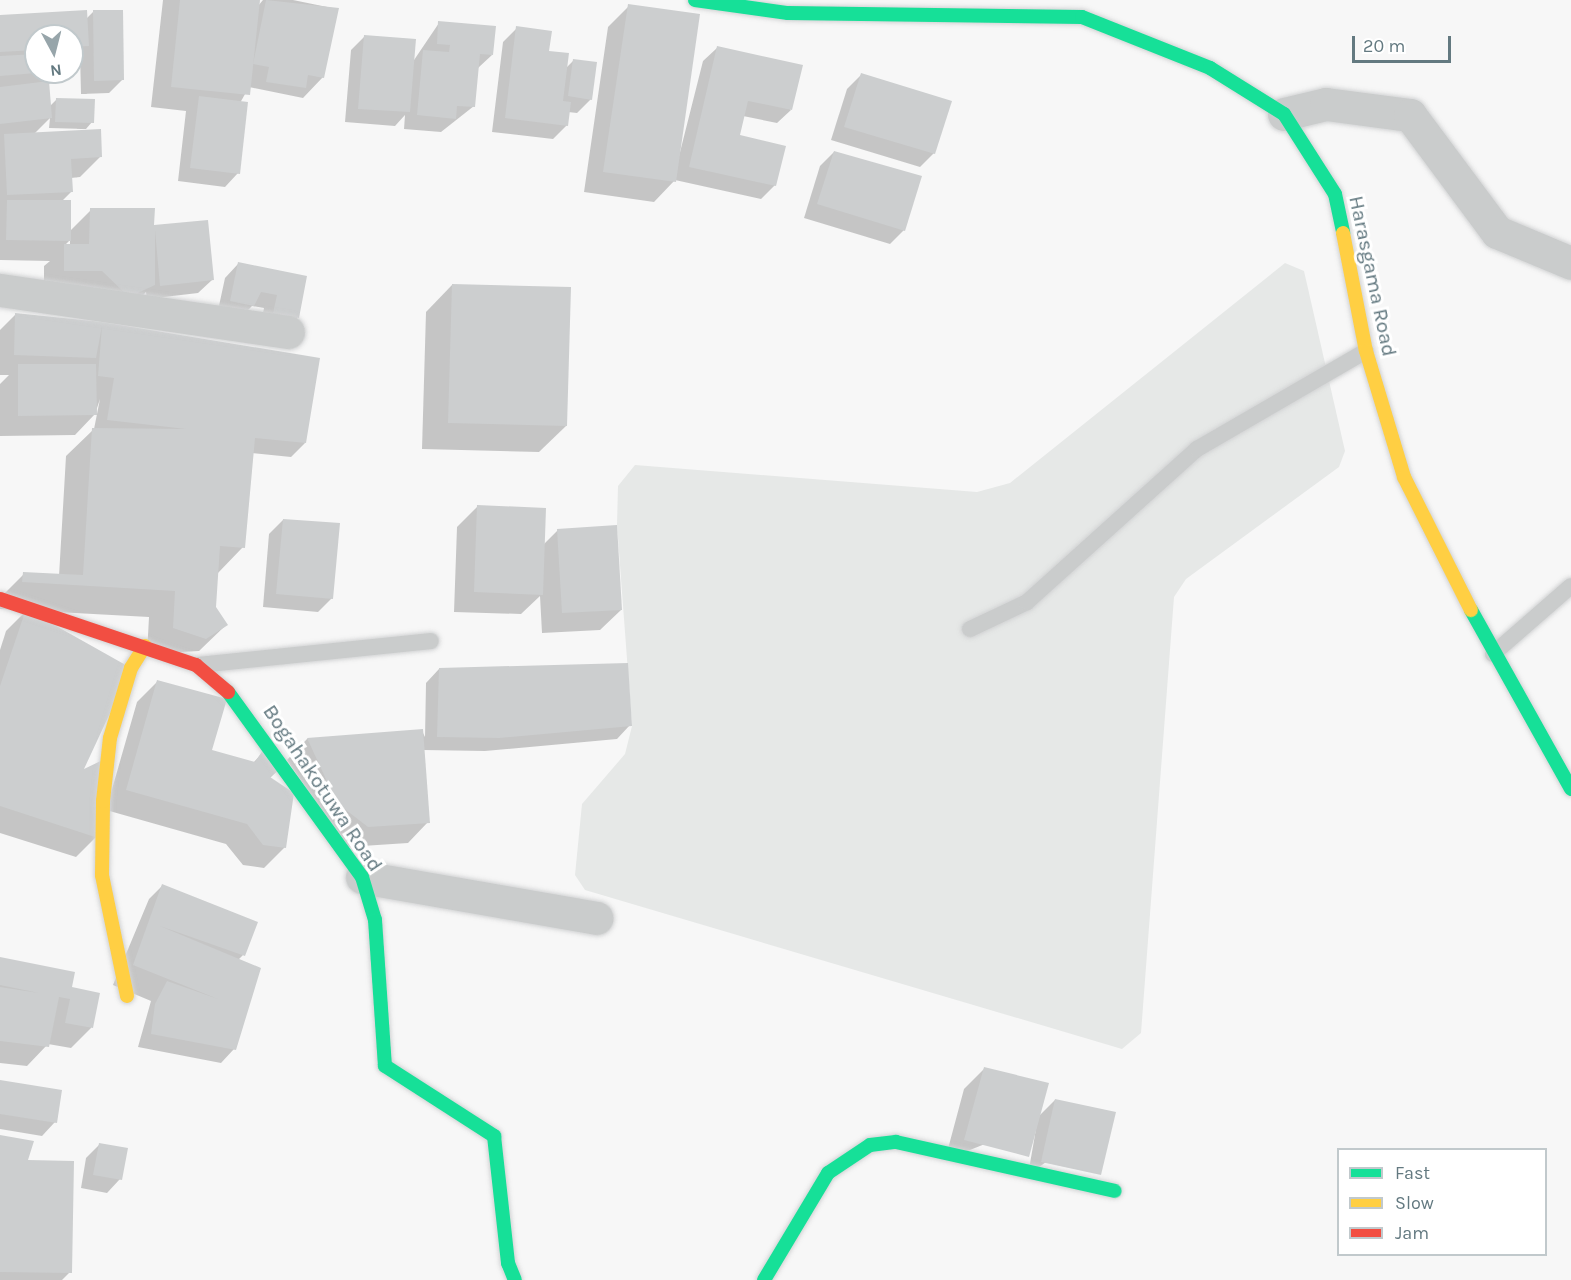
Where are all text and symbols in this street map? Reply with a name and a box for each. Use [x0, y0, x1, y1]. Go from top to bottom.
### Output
north arrow [24, 24, 84, 84]
scale bar [1355, 24, 1454, 62]
text: 20 m [1363, 35, 1405, 57]
text: N [49, 60, 63, 81]
street label: Harasgama Road [1344, 193, 1402, 359]
street label: Bogahakotuwa Road [258, 700, 388, 876]
legend [1337, 1148, 1547, 1256]
text: Fast [1395, 1162, 1430, 1184]
text: Slow [1395, 1192, 1434, 1214]
text: Jam [1395, 1222, 1429, 1244]

